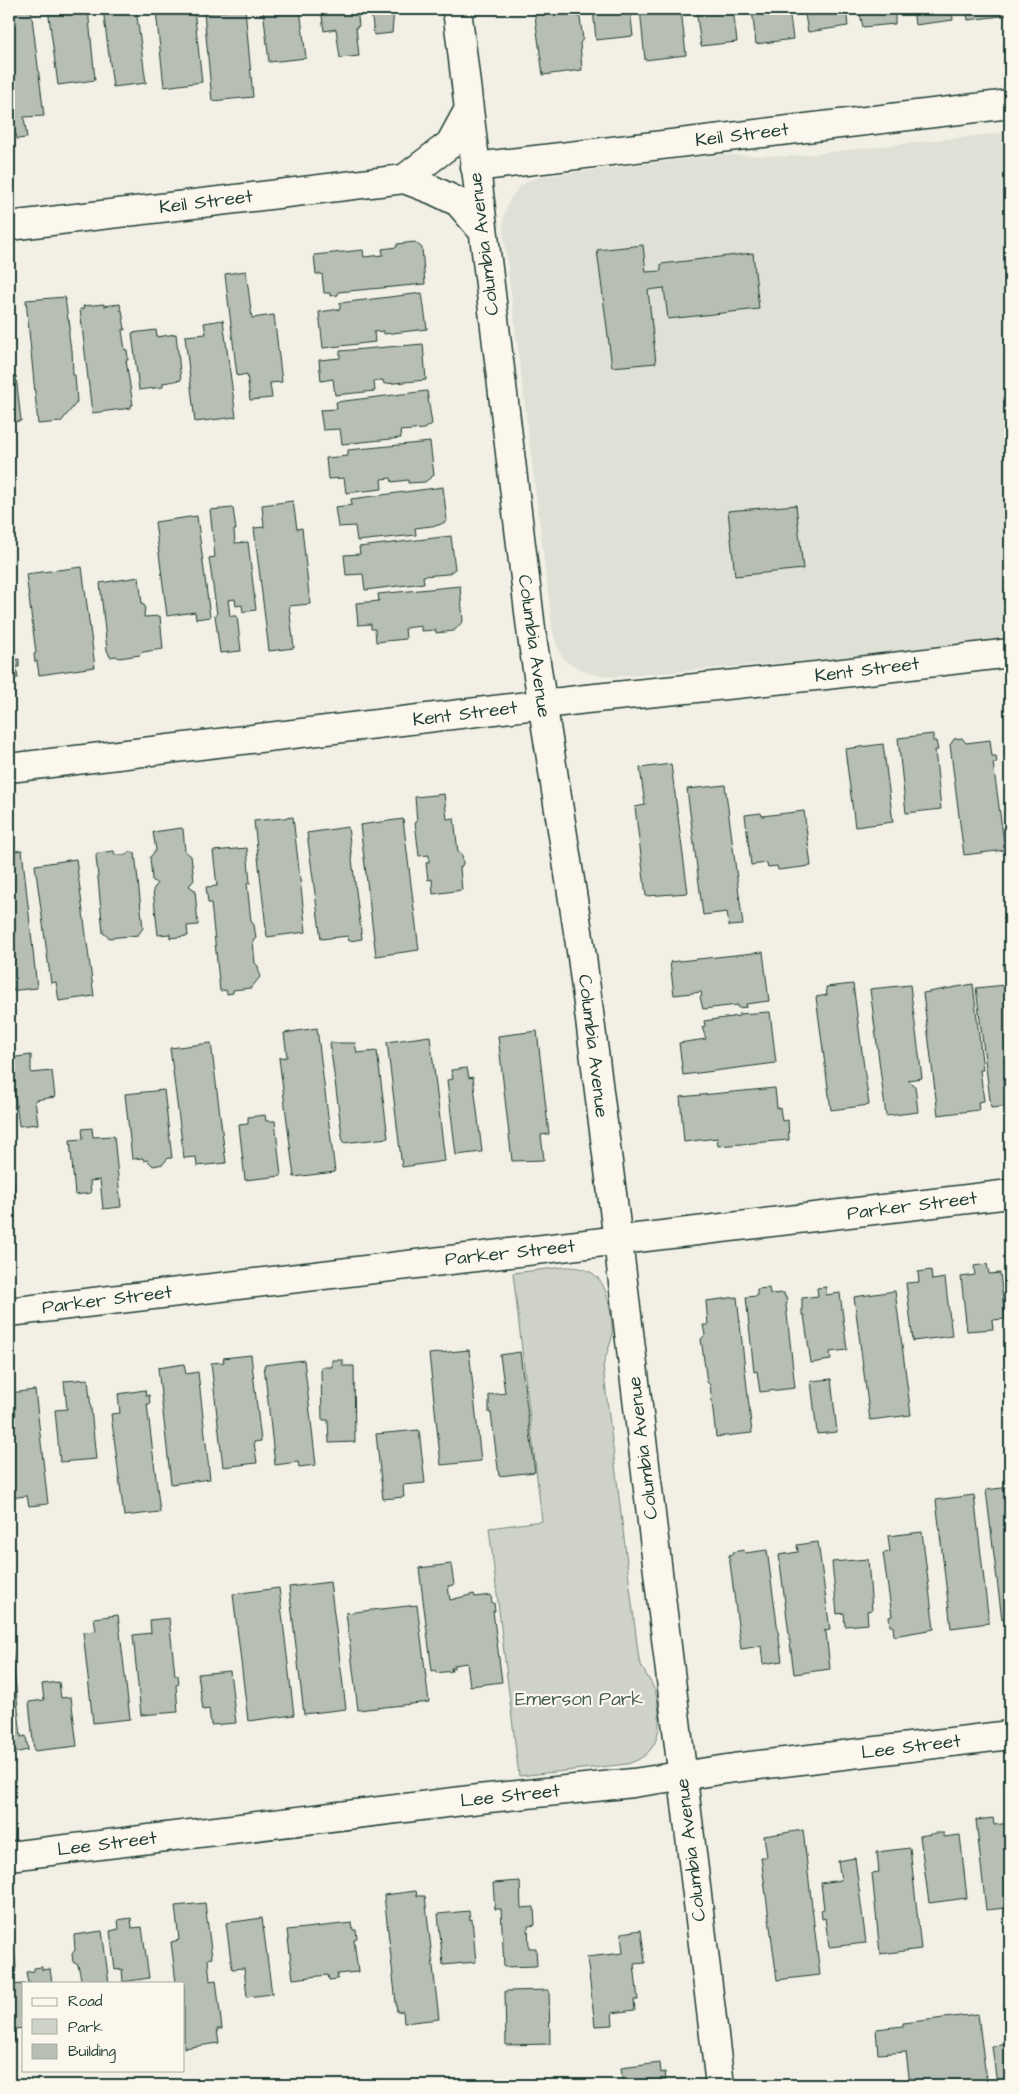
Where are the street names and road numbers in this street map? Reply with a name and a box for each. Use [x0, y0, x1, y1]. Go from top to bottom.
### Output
street label: Keil Street [694, 116, 791, 154]
street label: Columbia Avenue [462, 171, 506, 317]
street label: Keil Street [158, 183, 255, 221]
street label: Columbia Avenue [511, 573, 557, 719]
street label: Kent Street [813, 650, 921, 690]
street label: Kent Street [411, 694, 519, 734]
street label: Columbia Avenue [571, 973, 615, 1119]
street label: Parker Street [845, 1185, 979, 1227]
street label: Parker Street [443, 1233, 577, 1273]
street label: Parker Street [40, 1279, 174, 1321]
street label: Columbia Avenue [621, 1375, 665, 1521]
street label: Lee Street [860, 1727, 963, 1766]
street label: Lee Street [459, 1777, 561, 1815]
street label: Columbia Avenue [669, 1777, 713, 1923]
street label: Lee Street [56, 1824, 159, 1863]

